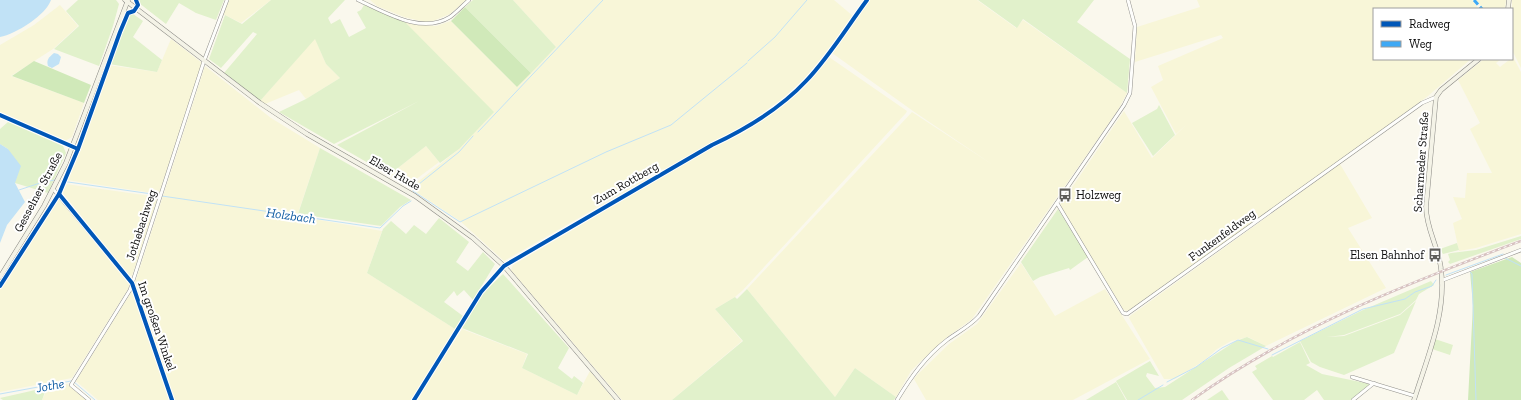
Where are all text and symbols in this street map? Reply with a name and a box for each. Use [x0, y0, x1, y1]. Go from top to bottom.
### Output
legend [1373, 8, 1513, 60]
text: Radweg [1409, 17, 1450, 31]
text: Weg [1409, 37, 1432, 51]
street label: Scharmeder Straße [1411, 111, 1432, 213]
street label: Gesselner Straße [11, 149, 65, 234]
street label: Elser Hude [367, 153, 423, 193]
street label: Zum Rottberg [591, 159, 661, 207]
street label: Jothebachweg [123, 187, 159, 262]
bus stop icon: Holzweg [1057, 187, 1073, 203]
place label: Holzweg [1076, 188, 1121, 202]
water label: Holzbach [265, 205, 317, 226]
street label: Funkenfeldweg [1186, 206, 1258, 264]
bus stop icon: Elsen Bahnhof [1427, 247, 1443, 263]
place label: Elsen Bahnhof [1350, 248, 1425, 262]
street label: Im großen Winkel [135, 280, 179, 372]
water label: Jothe [34, 376, 66, 396]

